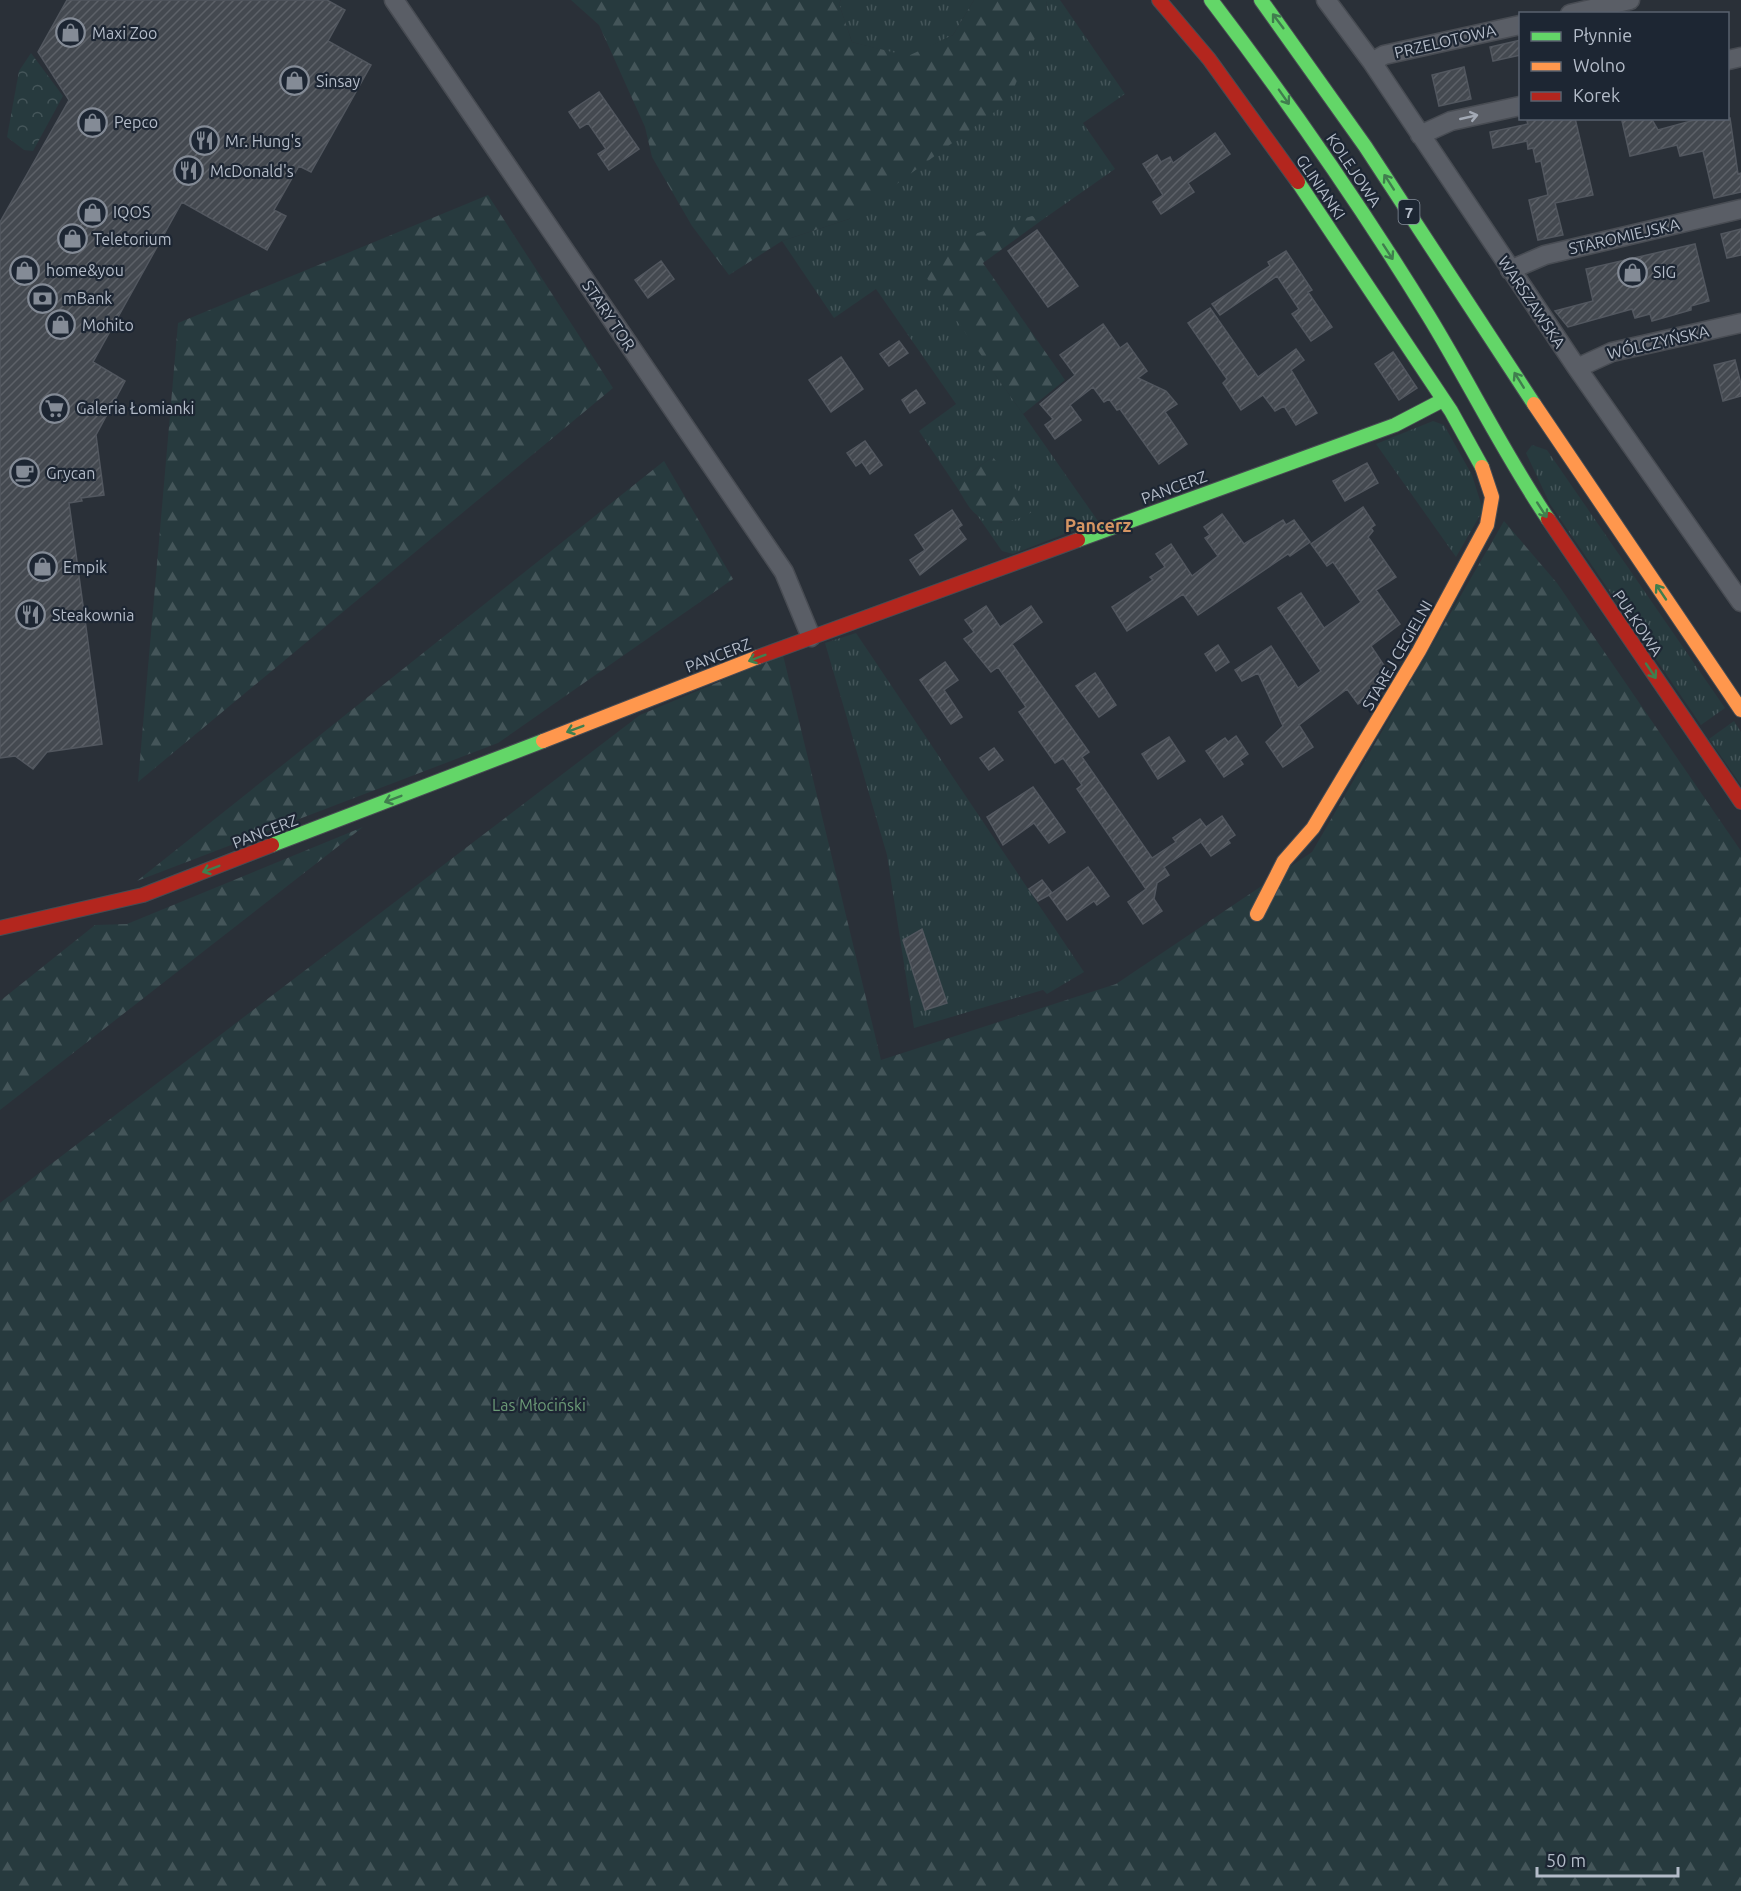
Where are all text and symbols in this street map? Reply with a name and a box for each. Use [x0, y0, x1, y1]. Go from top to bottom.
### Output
legend [1519, 12, 1729, 120]
one-way arrow [1271, 14, 1284, 30]
shop icon: Maxi Zoo [55, 17, 87, 49]
street label: PRZELOTOWA [1392, 20, 1498, 61]
place label: Maxi Zoo [92, 24, 157, 42]
text: Płynnie [1573, 25, 1632, 45]
text: Wolno [1573, 55, 1625, 75]
shop icon: Sinsay [279, 65, 311, 97]
place label: Sinsay [316, 72, 361, 90]
text: Korek [1573, 85, 1620, 105]
one-way arrow [1278, 88, 1290, 105]
shop icon: Pepco [77, 106, 109, 138]
one-way arrow [1459, 111, 1478, 122]
place label: Pepco [114, 113, 158, 131]
restaurant icon: Mr. Hung's [188, 125, 220, 157]
street label: KOLEJOWA [1323, 130, 1385, 211]
place label: Mr. Hung's [225, 132, 301, 150]
street label: GLINIANKI [1293, 151, 1349, 223]
restaurant icon: McDonald's [173, 155, 205, 187]
place label: McDonald's [210, 162, 294, 180]
one-way arrow [1383, 174, 1395, 190]
shop icon: IQOS [76, 196, 108, 228]
road number: 7 [1398, 200, 1420, 224]
place label: IQOS [113, 203, 150, 221]
street label: STAROMIEJSKA [1567, 214, 1682, 258]
shop icon: Teletorium [56, 223, 88, 255]
place label: Teletorium [93, 230, 172, 248]
one-way arrow [1382, 243, 1394, 260]
street label: WARSZAWSKA [1495, 253, 1570, 352]
shop icon: home&you [9, 254, 41, 286]
shop icon: SIG [1616, 256, 1648, 288]
place label: home&you [46, 261, 124, 279]
place label: SIG [1653, 263, 1676, 281]
street label: STARY TOR [579, 277, 639, 353]
bank icon: mBank [26, 282, 58, 314]
place label: mBank [63, 289, 112, 307]
shop icon: Mohito [45, 309, 77, 341]
place label: Mohito [82, 316, 134, 334]
street label: WÓLCZYŃSKA [1605, 319, 1711, 362]
one-way arrow [1512, 372, 1524, 389]
supermarket icon: Galeria Łomianki [39, 392, 71, 424]
place label: Galeria Łomianki [76, 399, 194, 417]
cafe icon: Grycan [9, 457, 41, 489]
place label: Grycan [46, 464, 95, 482]
street label: PANCERZ [1139, 467, 1209, 507]
one-way arrow [1536, 501, 1548, 518]
district label: Pancerz [1065, 515, 1131, 535]
shop icon: Empik [26, 551, 58, 583]
place label: Empik [63, 558, 107, 576]
one-way arrow [1655, 584, 1667, 601]
street label: PUŁKOWA [1609, 587, 1667, 660]
street label: STAREJ CEGIELNI [1358, 597, 1436, 713]
restaurant icon: Steakownia [15, 599, 47, 631]
place label: Steakownia [52, 606, 134, 624]
street label: PANCERZ [683, 634, 753, 676]
one-way arrow [748, 653, 766, 664]
one-way arrow [1645, 663, 1657, 679]
one-way arrow [566, 724, 585, 735]
one-way arrow [384, 794, 403, 805]
street label: PANCERZ [230, 810, 300, 852]
one-way arrow [202, 864, 221, 875]
park label: Las Młociński [492, 1396, 586, 1414]
scale bar [1537, 1840, 1678, 1878]
text: 50 m [1546, 1850, 1586, 1870]

